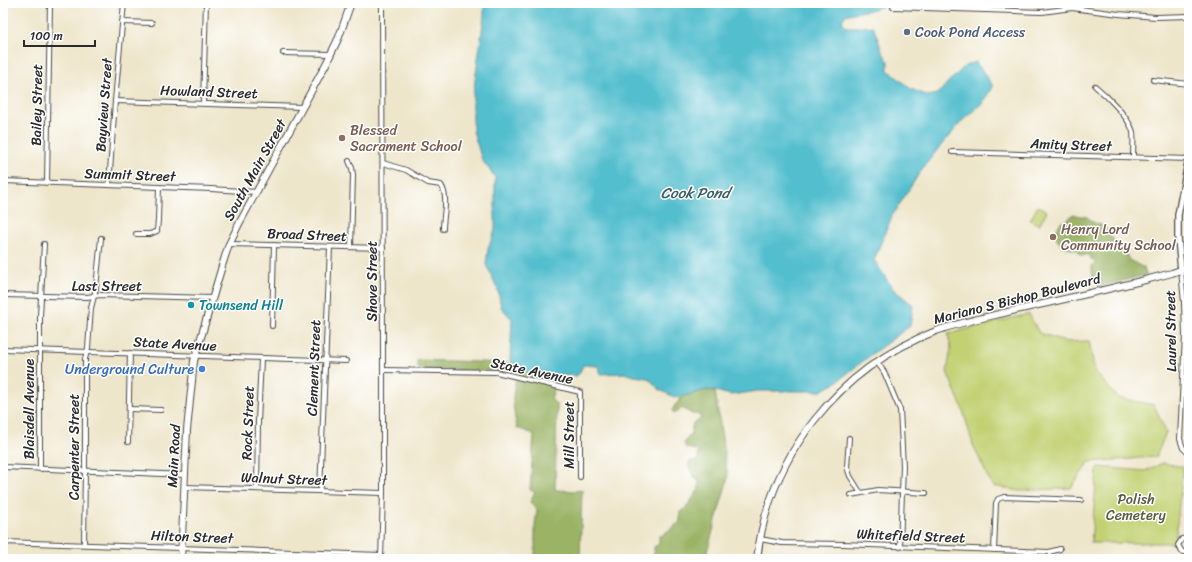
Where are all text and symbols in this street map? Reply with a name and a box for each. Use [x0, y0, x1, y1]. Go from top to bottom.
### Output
place label: Cook Pond Access [915, 20, 1026, 45]
scale bar [24, 22, 95, 48]
text: 100 m [30, 25, 63, 47]
marker: Cook Pond Access [902, 27, 912, 37]
street label: Bayview Street [88, 56, 120, 153]
street label: Bailey Street [24, 64, 50, 146]
street label: Howland Street [160, 78, 258, 106]
street label: South Main Street [217, 113, 294, 226]
place label: Blessed Sacrament School [350, 118, 463, 159]
street label: Amity Street [1029, 131, 1113, 159]
marker: Blessed Sacrament School [337, 133, 347, 143]
street label: Summit Street [84, 161, 177, 189]
water label: Cook Pond [661, 180, 733, 206]
place label: Henry Lord Community School [1061, 217, 1177, 258]
street label: Broad Street [267, 221, 347, 249]
marker: Henry Lord Community School [1048, 232, 1058, 242]
street label: Shove Street [360, 241, 385, 321]
street label: Mariano S Bishop Boulevard [931, 266, 1105, 332]
street label: Last Street [72, 274, 142, 299]
street label: Laurel Street [1158, 290, 1184, 372]
place label: Townsend Hill [199, 293, 284, 318]
marker: Townsend Hill [186, 300, 196, 310]
street label: Clement Street [300, 319, 328, 417]
street label: State Avenue [133, 329, 217, 359]
street label: State Avenue [489, 350, 575, 392]
place label: Underground Culture [65, 357, 194, 382]
street label: Blaisdell Avenue [17, 358, 42, 459]
marker: Underground Culture [197, 364, 207, 374]
street label: Rock Street [234, 385, 262, 461]
street label: Carpenter Street [62, 394, 87, 500]
street label: Mill Street [557, 401, 582, 469]
street label: Main Road [160, 422, 188, 488]
street label: Walnut Street [240, 465, 329, 493]
park label: Polish Cemetery [1106, 487, 1167, 528]
street label: Whitefield Street [856, 522, 966, 550]
street label: Hilton Street [150, 523, 235, 551]

